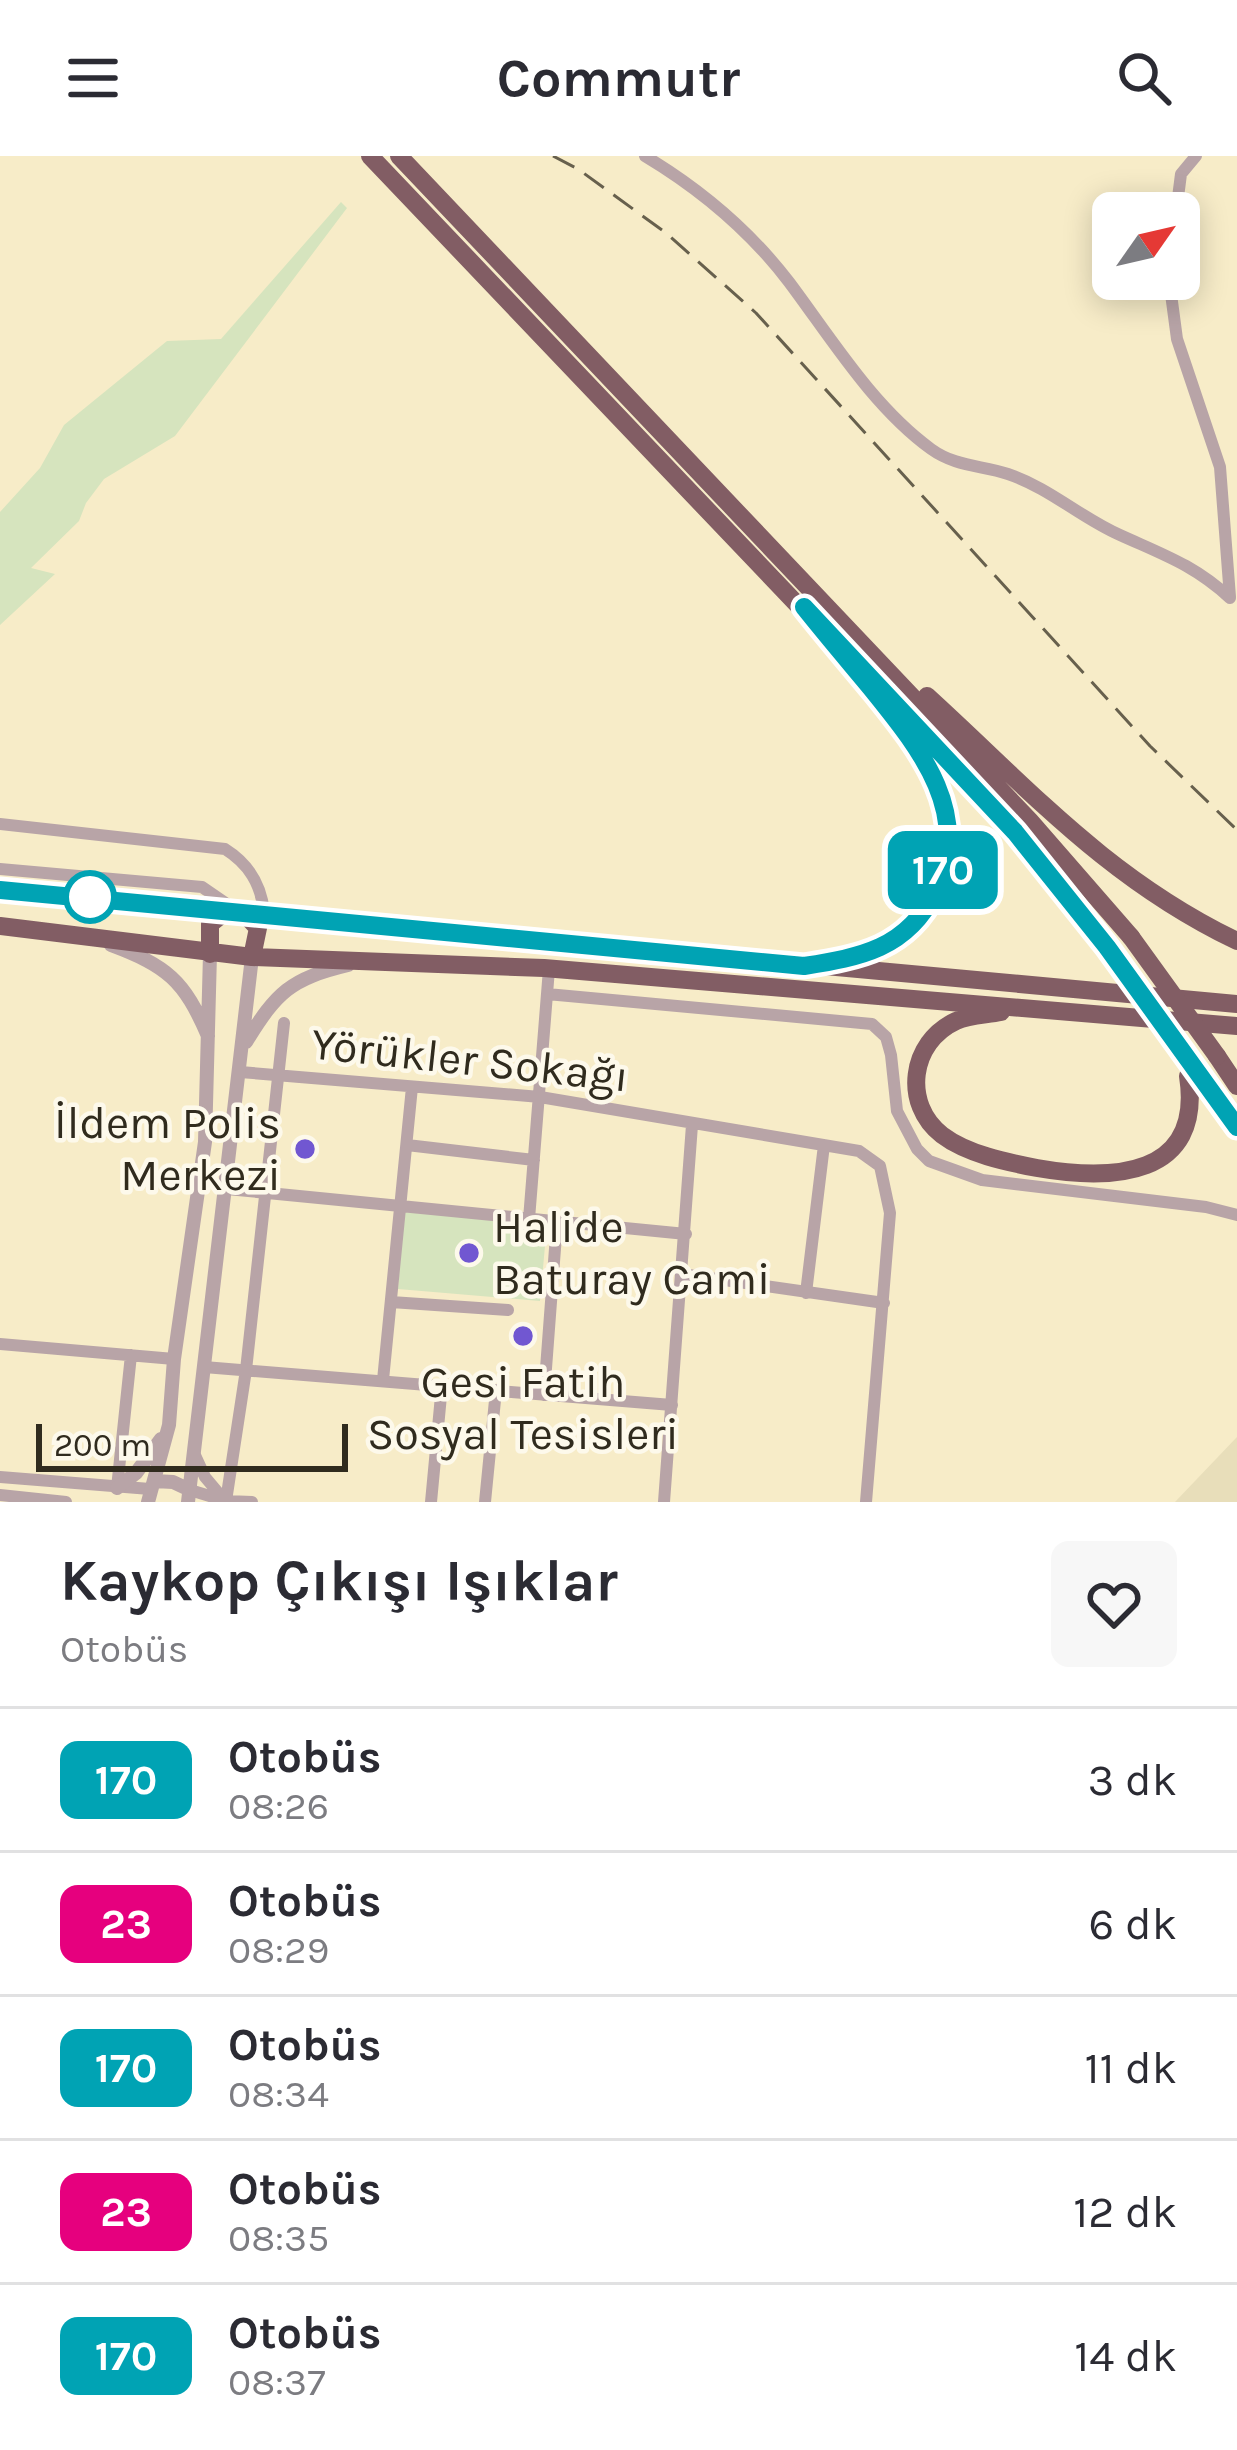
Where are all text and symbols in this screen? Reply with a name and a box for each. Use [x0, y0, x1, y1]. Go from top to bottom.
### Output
icon: menu [60, 45, 126, 111]
icon: search [1111, 45, 1177, 111]
text: Commutr [497, 46, 740, 110]
north arrow [1092, 192, 1200, 300]
map controls [1092, 192, 1200, 300]
line badge: 170 [874, 831, 1012, 909]
text: 170 [912, 845, 974, 895]
unlabelled marker [65, 872, 115, 922]
street label: Yörükler Sokağı [309, 1017, 631, 1104]
place label: İldem Polis Merkezi [54, 1097, 281, 1201]
marker: İldem Polis Merkezi [292, 1136, 318, 1162]
place label: Halide Baturay Cami [493, 1201, 770, 1306]
marker: Halide Baturay Cami [456, 1240, 482, 1266]
marker: Gesi Fatih Sosyal Tesisleri [510, 1323, 536, 1349]
place label: Gesi Fatih Sosyal Tesisleri [367, 1356, 679, 1461]
scale bar [36, 1418, 348, 1471]
text: 200 m [54, 1426, 151, 1464]
button: heart [1051, 1541, 1177, 1667]
text: Kaykop Çıkışı Işıklar [60, 1548, 618, 1614]
text: Otobüs [60, 1626, 188, 1672]
text: Otobüs [228, 1731, 382, 1783]
text: 3 dk [1088, 1754, 1177, 1806]
text: 170 [95, 1755, 157, 1805]
text: 08:26 [228, 1783, 329, 1829]
text: Otobüs [228, 1875, 382, 1927]
text: 6 dk [1089, 1898, 1177, 1950]
text: 23 [100, 1899, 152, 1949]
text: 08:29 [228, 1927, 329, 1973]
text: Otobüs [228, 2019, 382, 2071]
text: 11 dk [1085, 2042, 1177, 2094]
text: 170 [95, 2043, 157, 2093]
text: 08:34 [228, 2071, 329, 2117]
text: Otobüs [228, 2163, 382, 2215]
text: 12 dk [1073, 2186, 1177, 2238]
text: 23 [100, 2187, 152, 2237]
text: 08:35 [228, 2215, 329, 2261]
text: Otobüs [228, 2307, 382, 2359]
text: 14 dk [1074, 2330, 1177, 2382]
text: 170 [95, 2331, 157, 2381]
text: 08:37 [228, 2359, 325, 2405]

